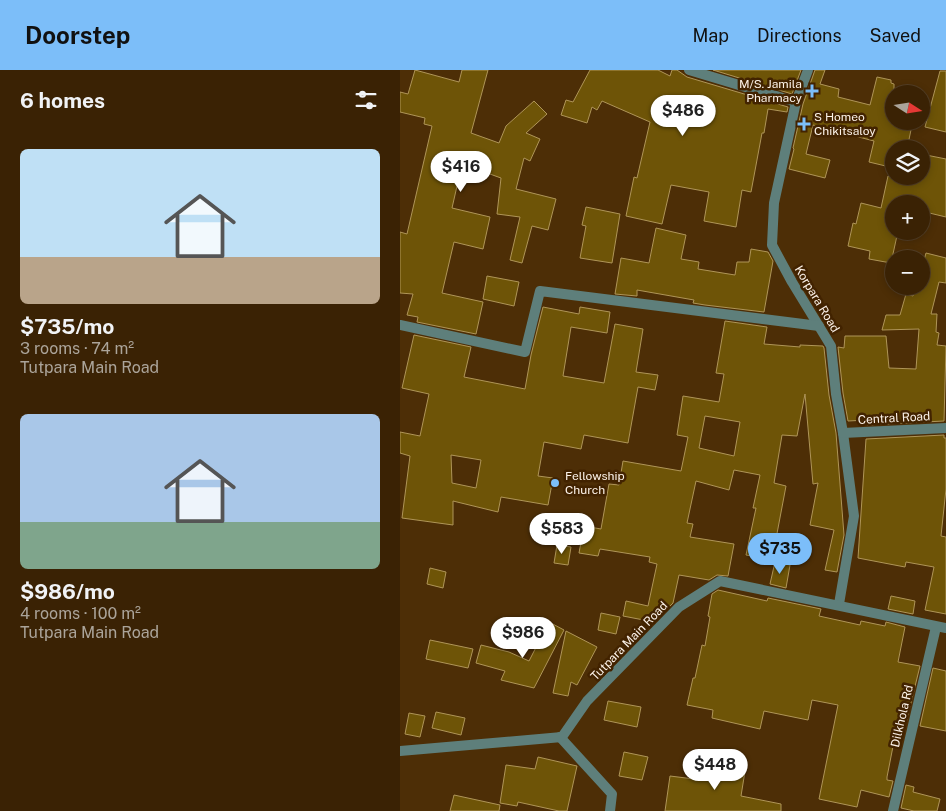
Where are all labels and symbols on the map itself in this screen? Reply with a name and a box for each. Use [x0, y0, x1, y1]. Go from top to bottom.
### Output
place label: M/S. Jamila Pharmacy [739, 77, 803, 105]
marker: M/S. Jamila Pharmacy [806, 85, 818, 97]
north arrow [885, 85, 930, 130]
pin: $486 [653, 94, 713, 137]
place label: S Homeo Chikitsaloy [814, 110, 876, 138]
marker: S Homeo Chikitsaloy [798, 118, 810, 130]
pin: $416 [431, 150, 491, 193]
street label: Korpara Road [792, 263, 842, 335]
street label: Central Road [857, 409, 931, 427]
place label: Fellowship Church [565, 469, 625, 497]
marker: Fellowship Church [549, 477, 561, 489]
pin: $583 [532, 512, 592, 555]
pin: $735 [750, 532, 810, 575]
street label: Tutpara Main Road [588, 599, 670, 683]
pin: $986 [493, 616, 553, 659]
street label: Dilkhola Rd [888, 683, 916, 749]
pin: $448 [685, 748, 745, 791]

